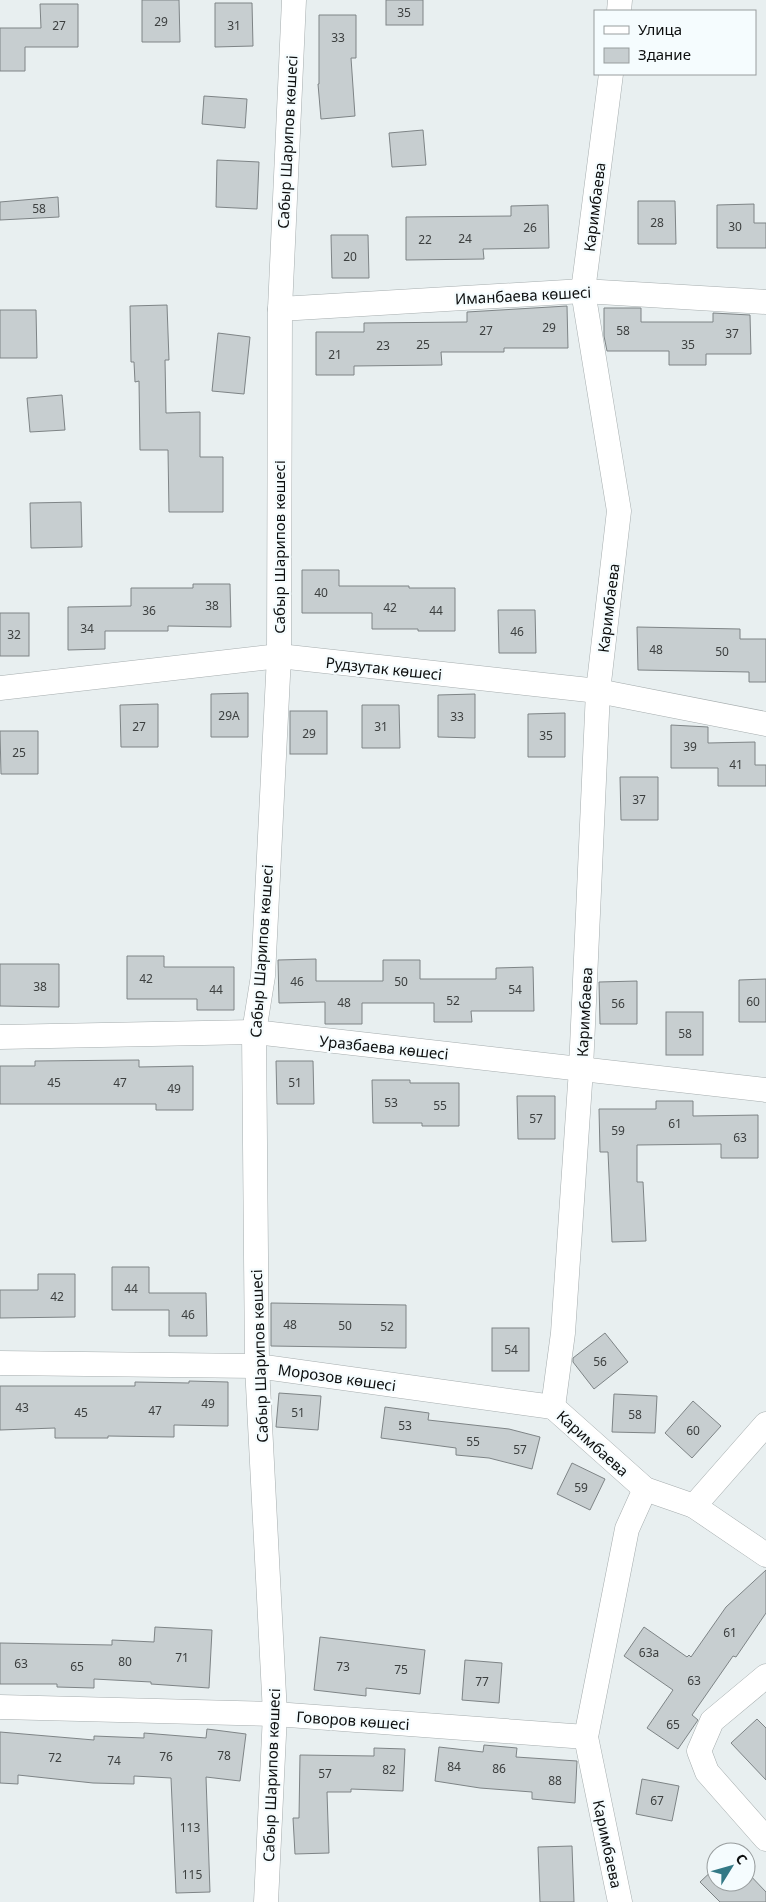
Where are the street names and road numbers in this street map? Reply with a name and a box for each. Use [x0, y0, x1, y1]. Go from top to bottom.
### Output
street label: Сабыр Шарипов көшесі [272, 55, 302, 229]
street label: Каримбаева [579, 161, 609, 253]
street label: Иманбаева көшесі [454, 281, 592, 309]
street label: Сабыр Шарипов көшесі [269, 460, 289, 634]
street label: Каримбаева [593, 562, 623, 654]
street label: Рудзутак көшесі [325, 652, 443, 684]
street label: Сабыр Шарипов көшесі [245, 864, 277, 1038]
street label: Каримбаева [572, 967, 596, 1057]
street label: Уразбаева көшесі [318, 1030, 450, 1064]
street label: Сабыр Шарипов көшесі [246, 1269, 272, 1443]
street label: Морозов көшесі [277, 1359, 397, 1395]
street label: Каримбаева [553, 1405, 633, 1481]
street label: Сабыр Шарипов көшесі [258, 1688, 284, 1862]
street label: Говоров көшесі [296, 1706, 410, 1734]
street label: Каримбаева [589, 1798, 627, 1890]

